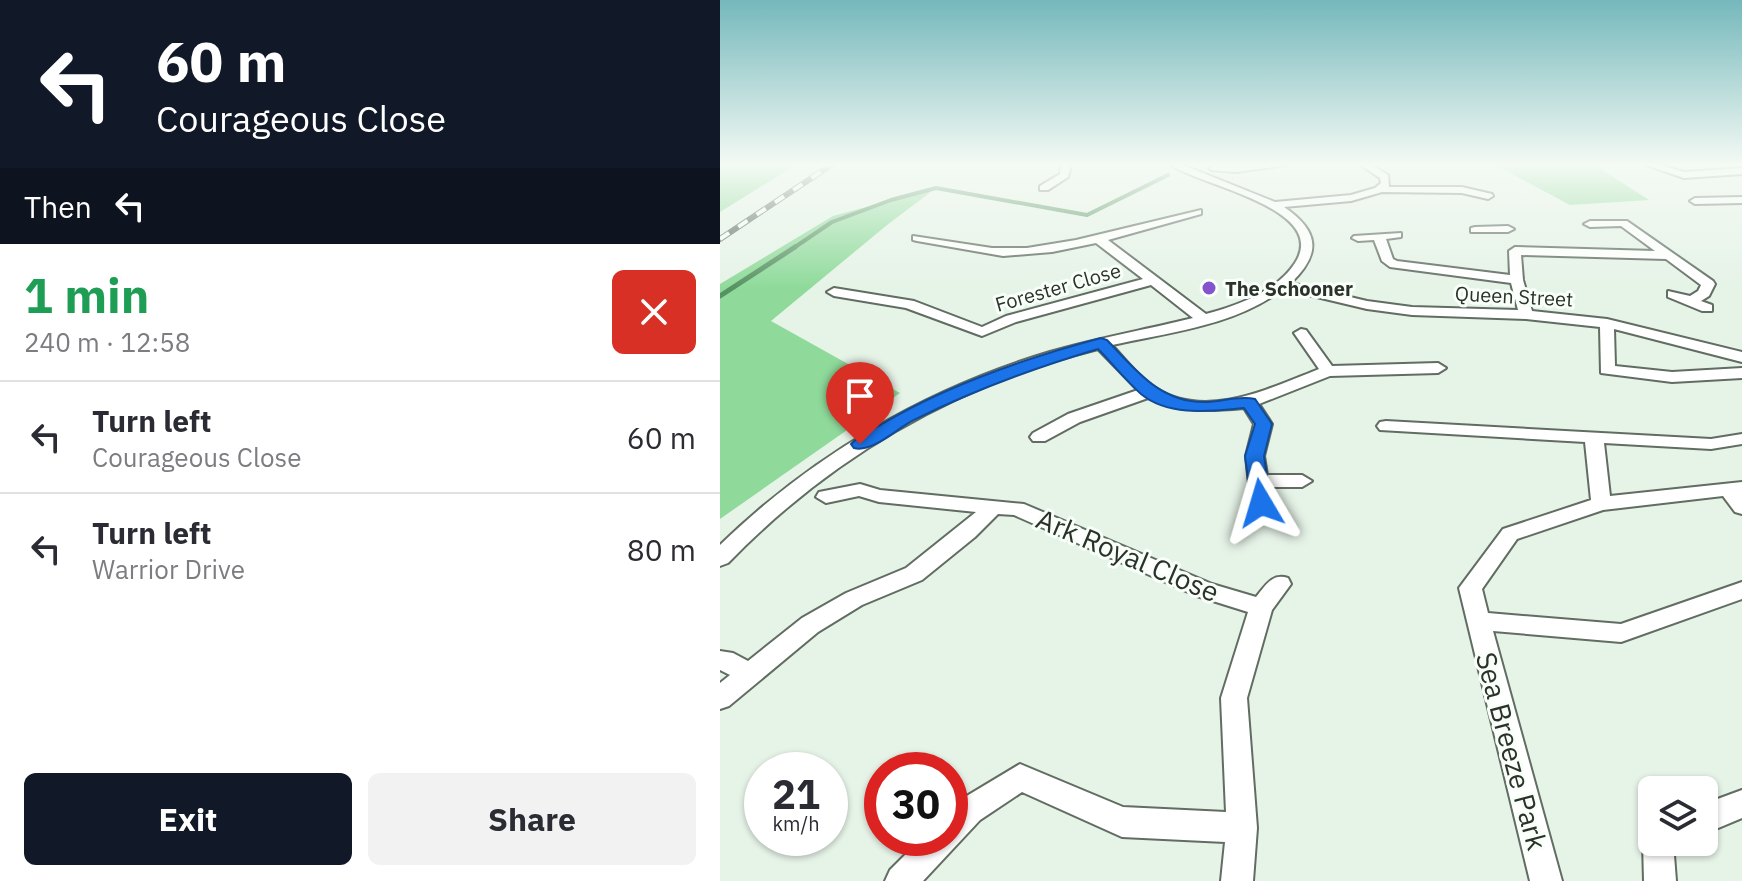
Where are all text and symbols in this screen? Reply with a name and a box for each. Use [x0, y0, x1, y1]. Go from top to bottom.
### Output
text: 60 m [156, 25, 286, 97]
icon: left [24, 32, 128, 136]
text: Courageous Close [156, 95, 446, 142]
icon: left [108, 184, 152, 228]
text: Then [24, 187, 92, 226]
street label: Forester Close [992, 256, 1124, 318]
text: 1 min [24, 264, 149, 326]
button: close [612, 270, 696, 354]
place label: The Schooner [1225, 275, 1353, 302]
marker: The Schooner [1200, 279, 1218, 297]
street label: Queen Street [1454, 279, 1574, 313]
text: 240 m · 12:58 [24, 325, 190, 359]
pin [826, 362, 894, 444]
icon: arrive [838, 374, 882, 418]
text: Turn left [92, 401, 211, 440]
icon: left [24, 415, 68, 459]
text: 60 m [627, 418, 696, 457]
text: Courageous Close [92, 440, 301, 474]
position arrow [1219, 461, 1303, 545]
street label: Ark Royal Close [1031, 500, 1225, 610]
text: Turn left [92, 513, 211, 552]
icon: left [24, 527, 68, 571]
text: 80 m [627, 530, 696, 569]
text: Warrior Drive [92, 552, 245, 586]
street label: Sea Breeze Park [1468, 648, 1556, 854]
speed limit sign: 30 [864, 752, 968, 856]
text: 21 [772, 768, 820, 820]
button: Exit [24, 773, 352, 865]
button: Share [368, 773, 696, 865]
map controls [1638, 776, 1718, 856]
button: layers [1638, 776, 1718, 856]
text: km/h [772, 810, 820, 837]

